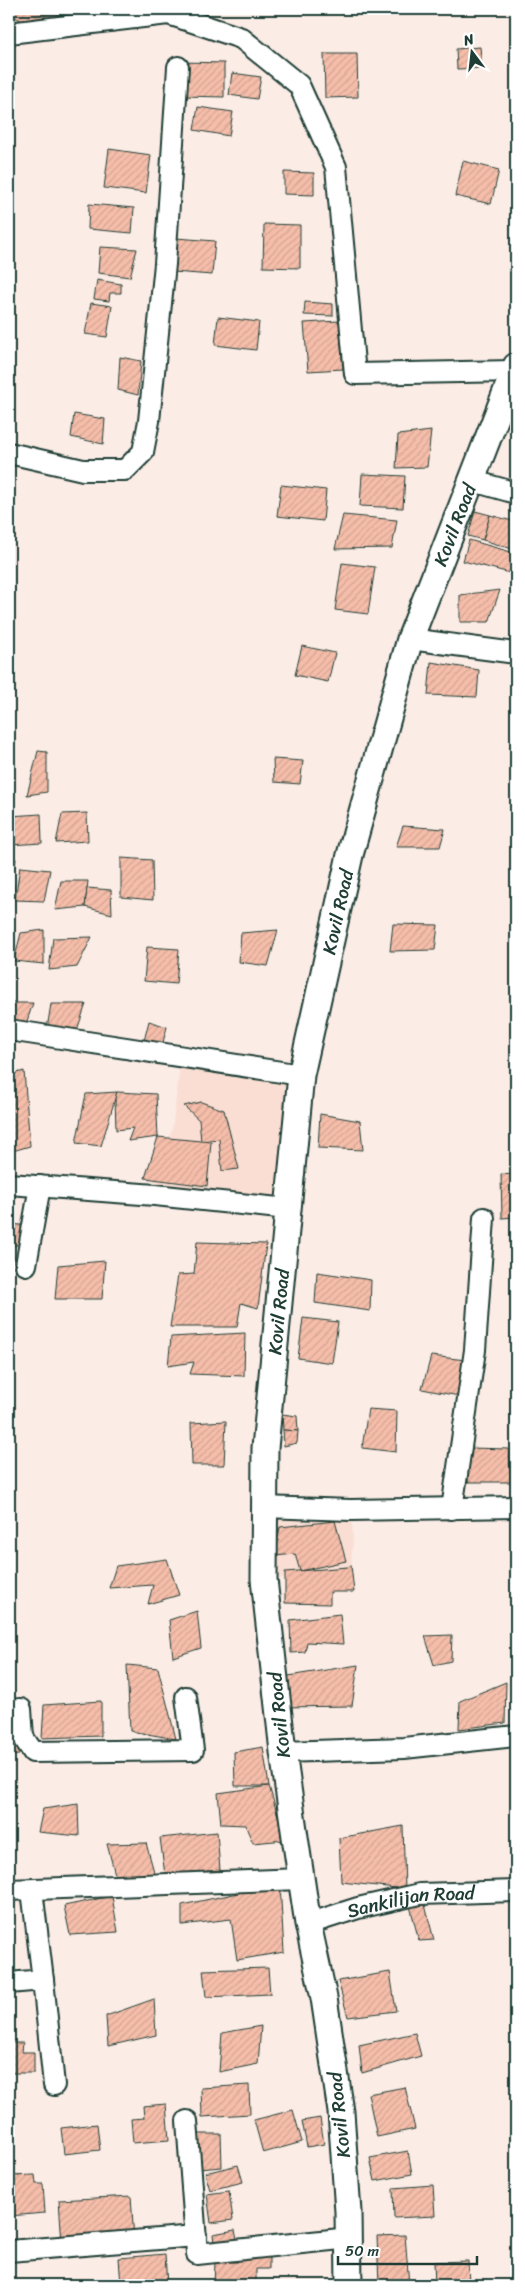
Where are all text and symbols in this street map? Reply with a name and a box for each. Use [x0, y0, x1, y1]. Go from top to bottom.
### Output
text: N [460, 27, 477, 54]
north arrow [448, 28, 498, 78]
street label: Kovil Road [423, 477, 486, 571]
street label: Kovil Road [312, 864, 363, 957]
street label: Kovil Road [258, 1265, 299, 1356]
street label: Kovil Road [258, 1668, 300, 1760]
street label: Sankilijan Road [342, 1876, 477, 1927]
street label: Kovil Road [318, 2068, 360, 2160]
scale bar [338, 2234, 476, 2266]
text: 50 m [345, 2238, 380, 2264]

